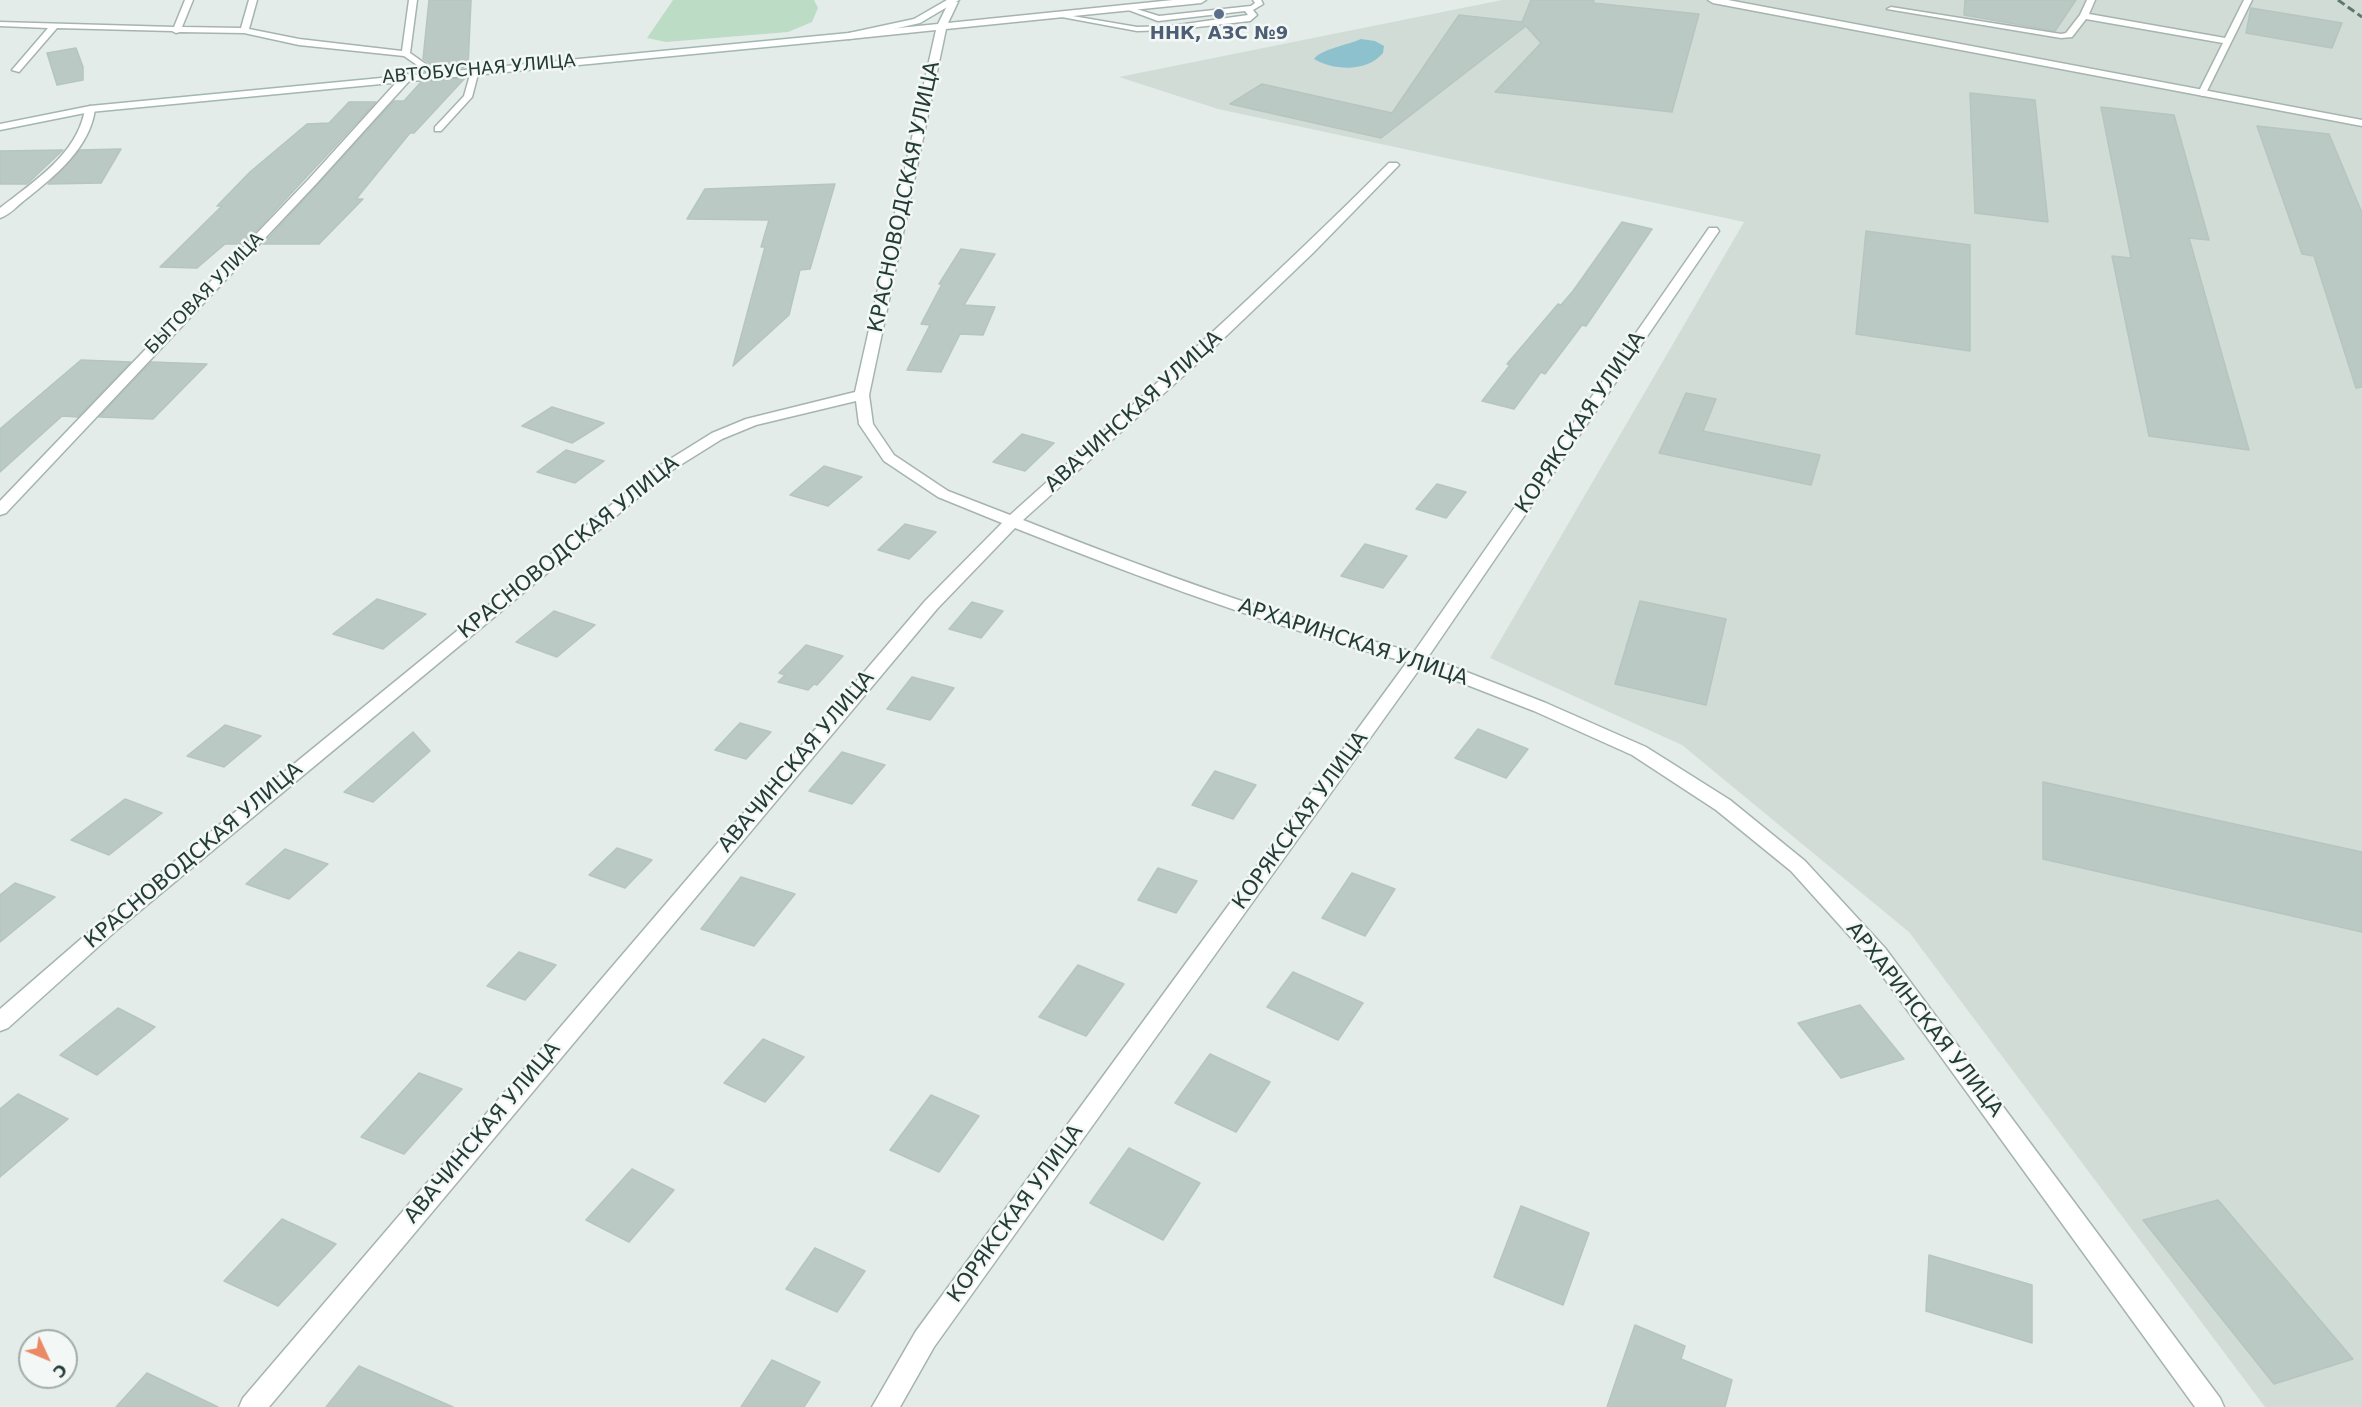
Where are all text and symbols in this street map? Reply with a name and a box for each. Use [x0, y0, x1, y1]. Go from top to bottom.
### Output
marker: ННК, АЗС №9 [1212, 7, 1226, 21]
place label: ННК, АЗС №9 [1150, 23, 1288, 45]
street label: АВТОБУСНАЯ УЛИЦА [381, 51, 577, 89]
street label: КРАСНОВОДСКАЯ УЛИЦА [864, 59, 946, 335]
street label: БЫТОВАЯ УЛИЦА [141, 229, 269, 359]
street label: АВАЧИНСКАЯ УЛИЦА [1040, 326, 1228, 498]
street label: КОРЯКСКАЯ УЛИЦА [1511, 327, 1651, 519]
street label: КРАСНОВОДСКАЯ УЛИЦА [454, 451, 684, 645]
street label: АРХАРИНСКАЯ УЛИЦА [1235, 594, 1471, 692]
street label: АВАЧИНСКАЯ УЛИЦА [714, 666, 880, 858]
street label: КОРЯКСКАЯ УЛИЦА [1228, 727, 1374, 915]
street label: КРАСНОВОДСКАЯ УЛИЦА [80, 758, 308, 954]
street label: АРХАРИНСКАЯ УЛИЦА [1840, 918, 2008, 1122]
street label: АВАЧИНСКАЯ УЛИЦА [400, 1037, 566, 1229]
street label: КОРЯКСКАЯ УЛИЦА [943, 1120, 1089, 1308]
north arrow [18, 1329, 78, 1389]
text: С [49, 1360, 71, 1381]

